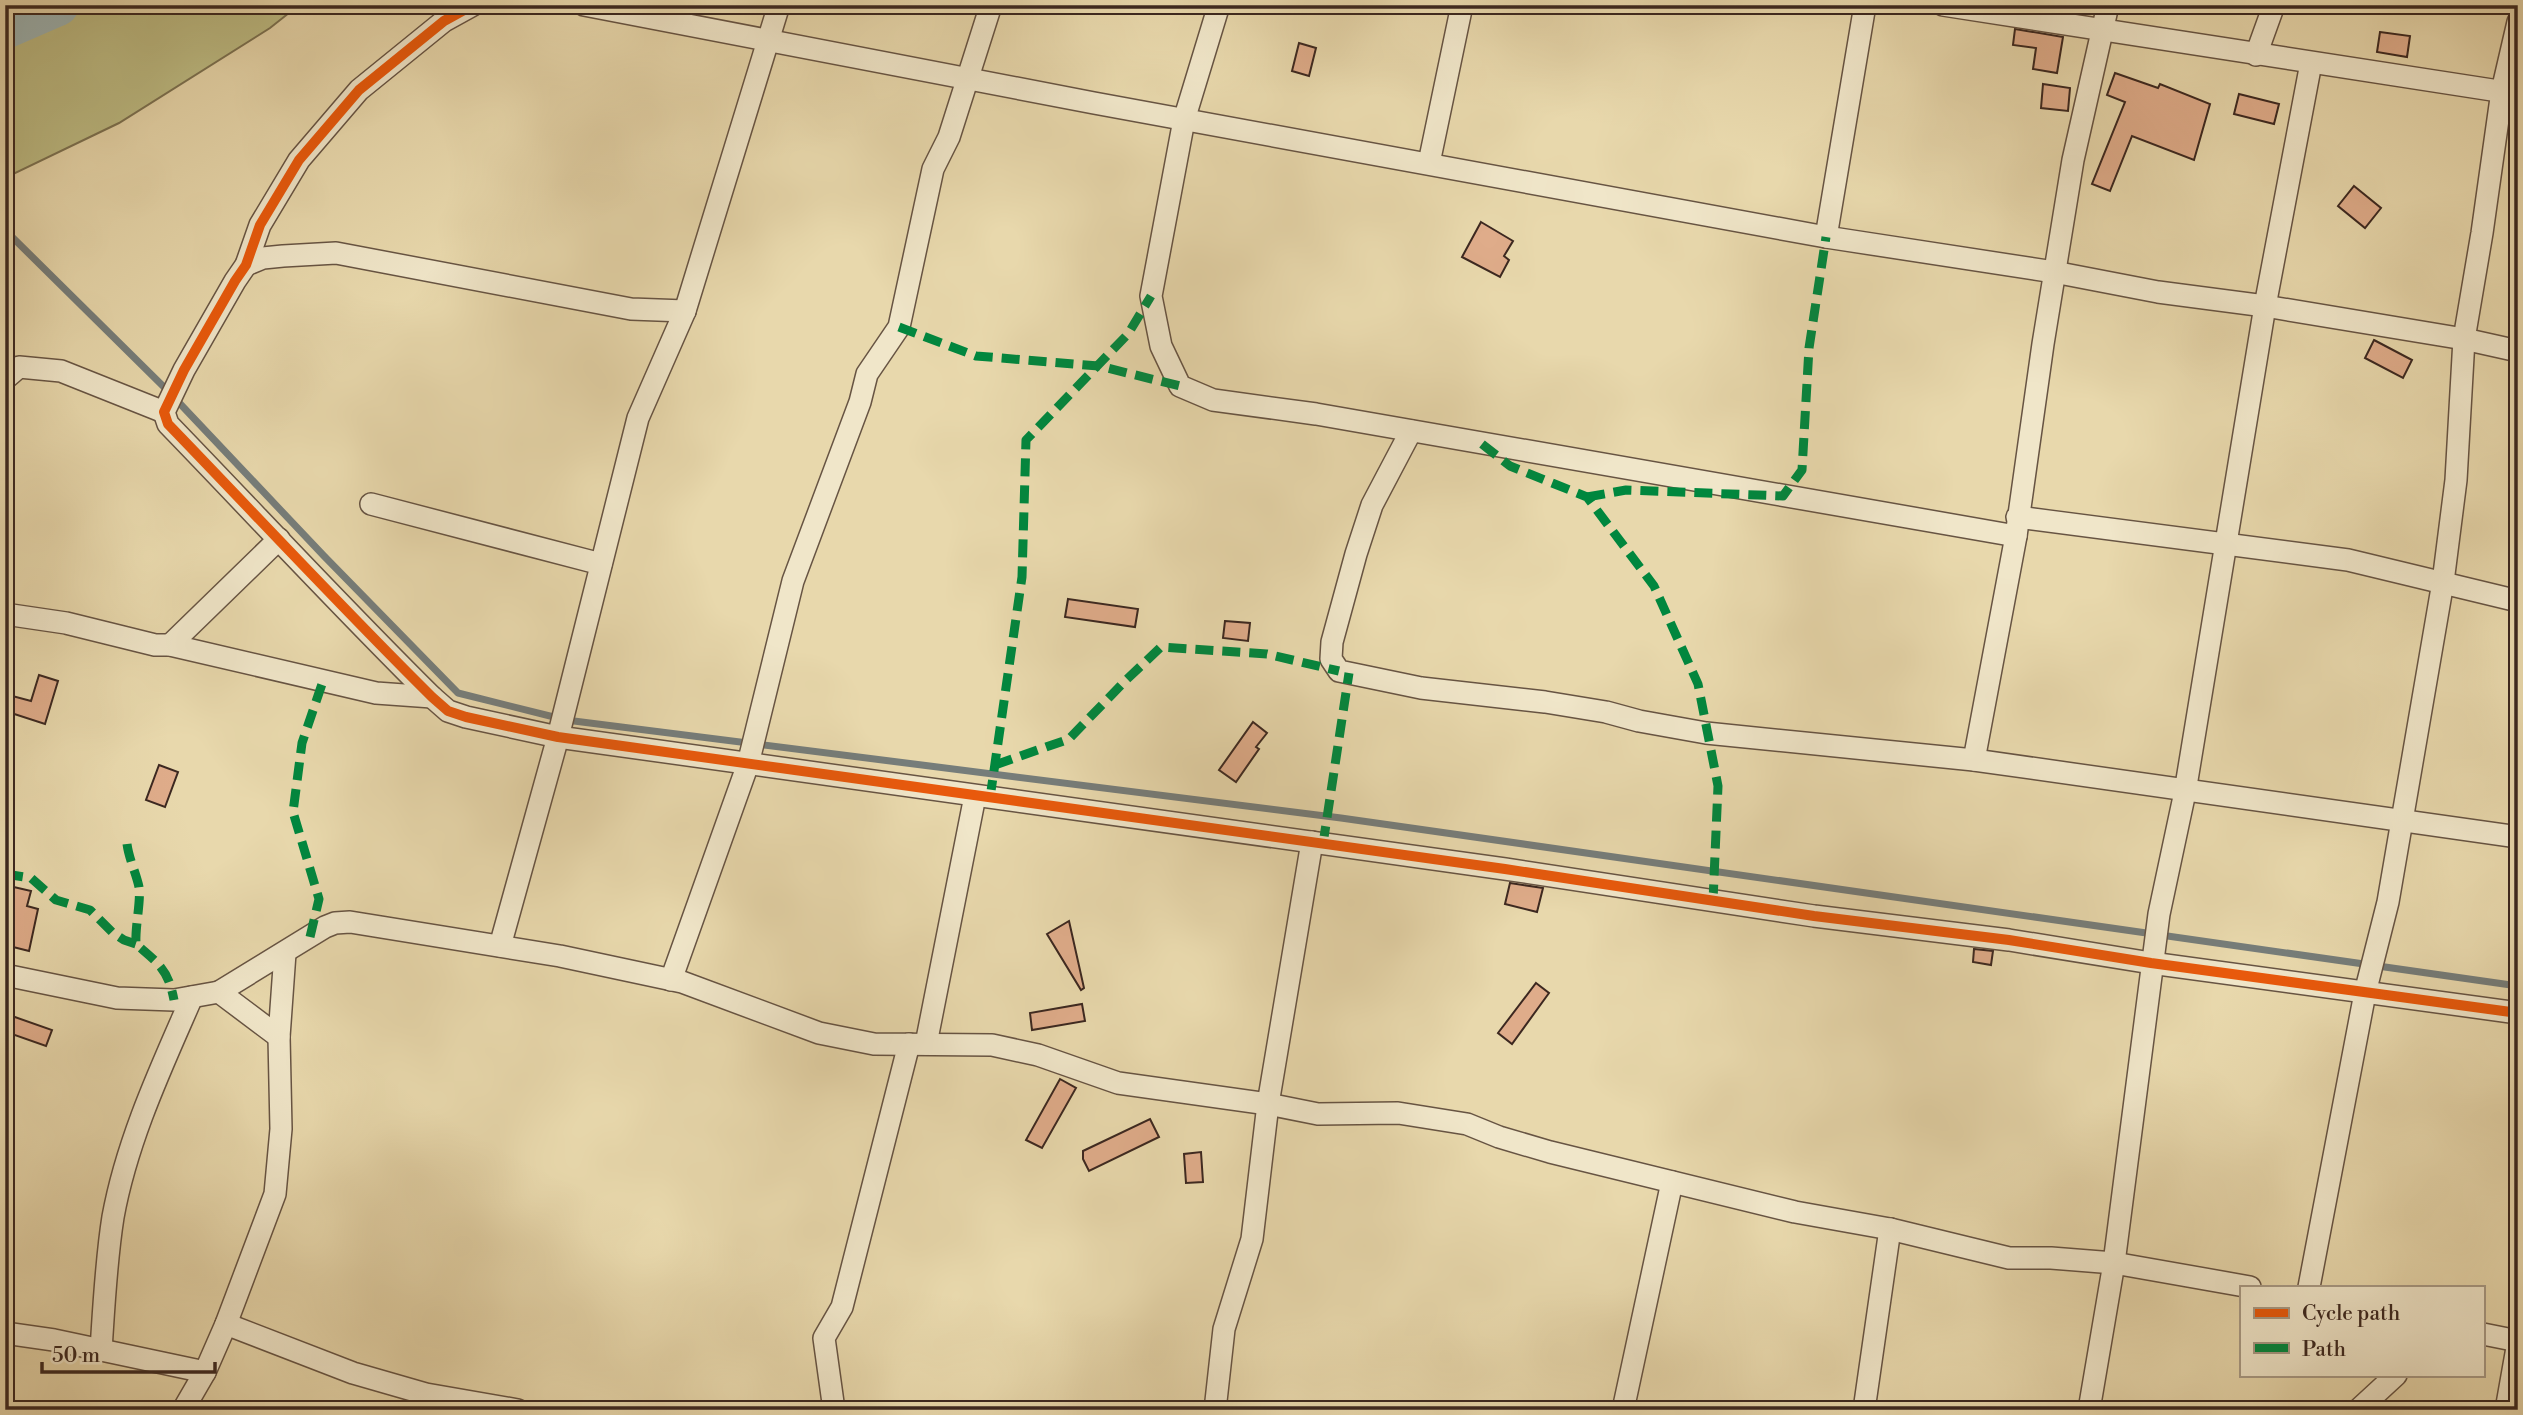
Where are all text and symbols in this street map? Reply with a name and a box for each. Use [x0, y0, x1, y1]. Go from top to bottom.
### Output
legend [2240, 1286, 2484, 1376]
text: Cycle path [2302, 1301, 2401, 1327]
scale bar [42, 1331, 215, 1375]
text: Path [2302, 1337, 2347, 1363]
text: 50 m [52, 1343, 100, 1369]

